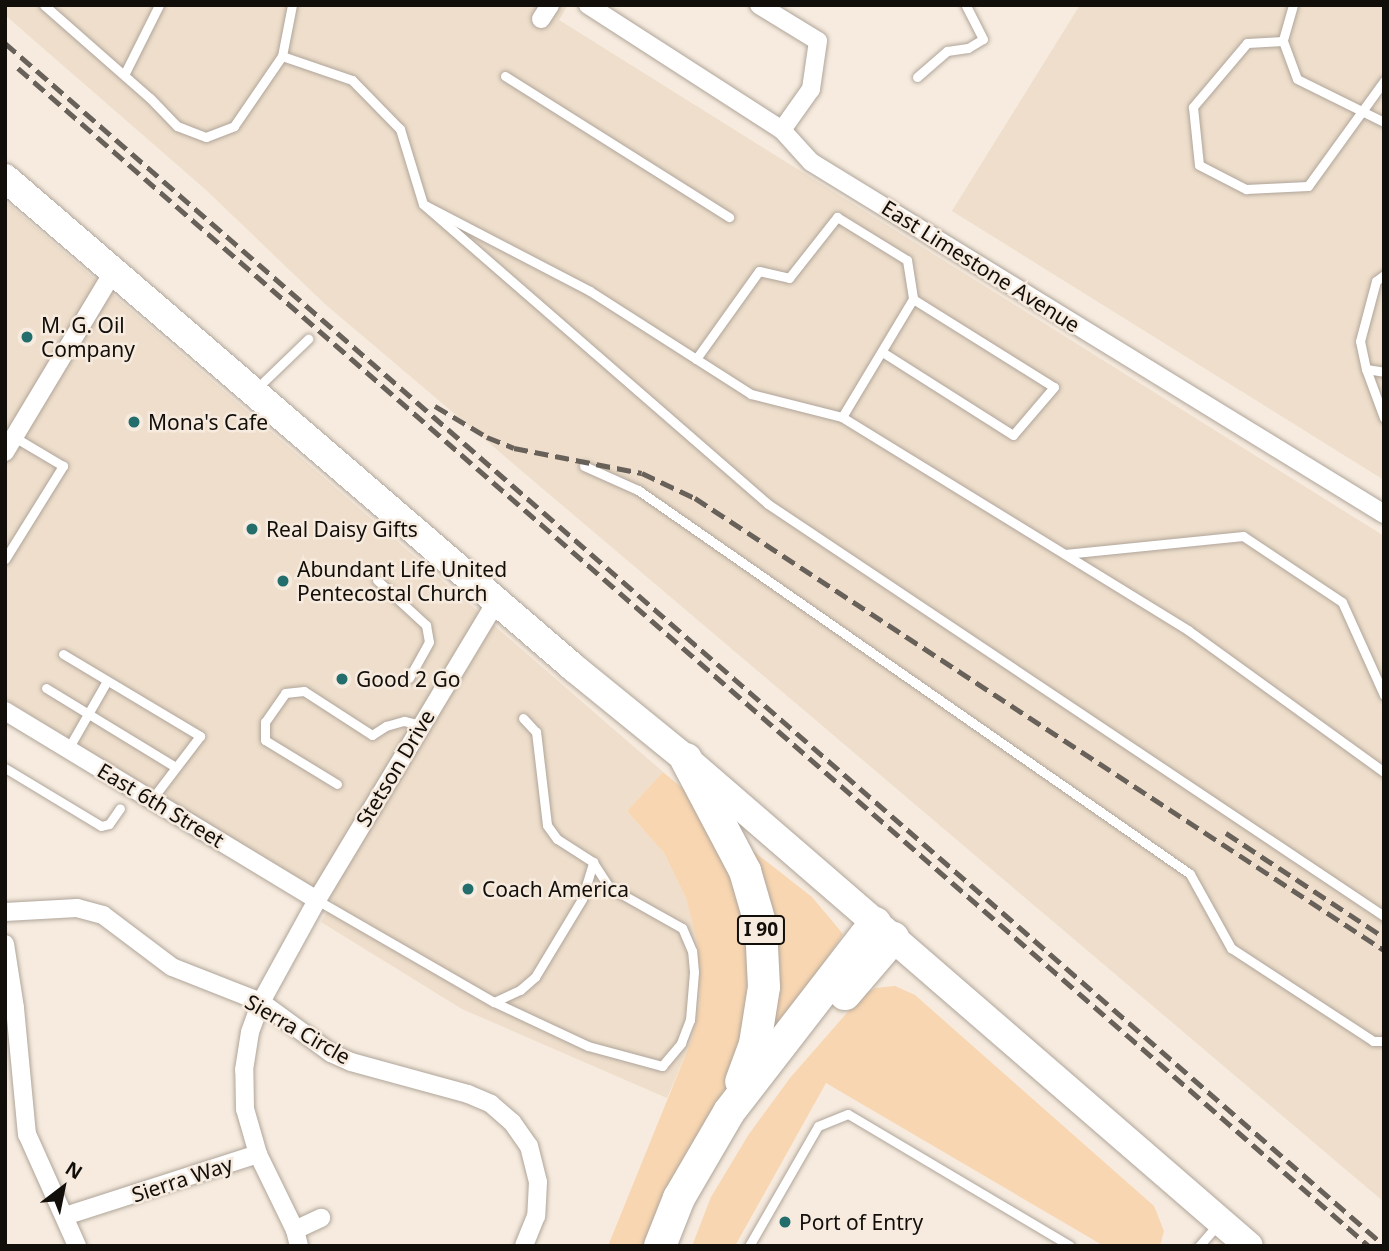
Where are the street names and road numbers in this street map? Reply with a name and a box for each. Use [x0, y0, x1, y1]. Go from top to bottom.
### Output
street label: East Limestone Avenue [877, 195, 1085, 337]
street label: Stetson Drive [350, 705, 440, 831]
street label: East 6th Street [93, 757, 229, 853]
road number: I 90 [736, 914, 786, 946]
street label: Sierra Circle [241, 989, 355, 1069]
street label: Sierra Way [128, 1151, 236, 1207]

